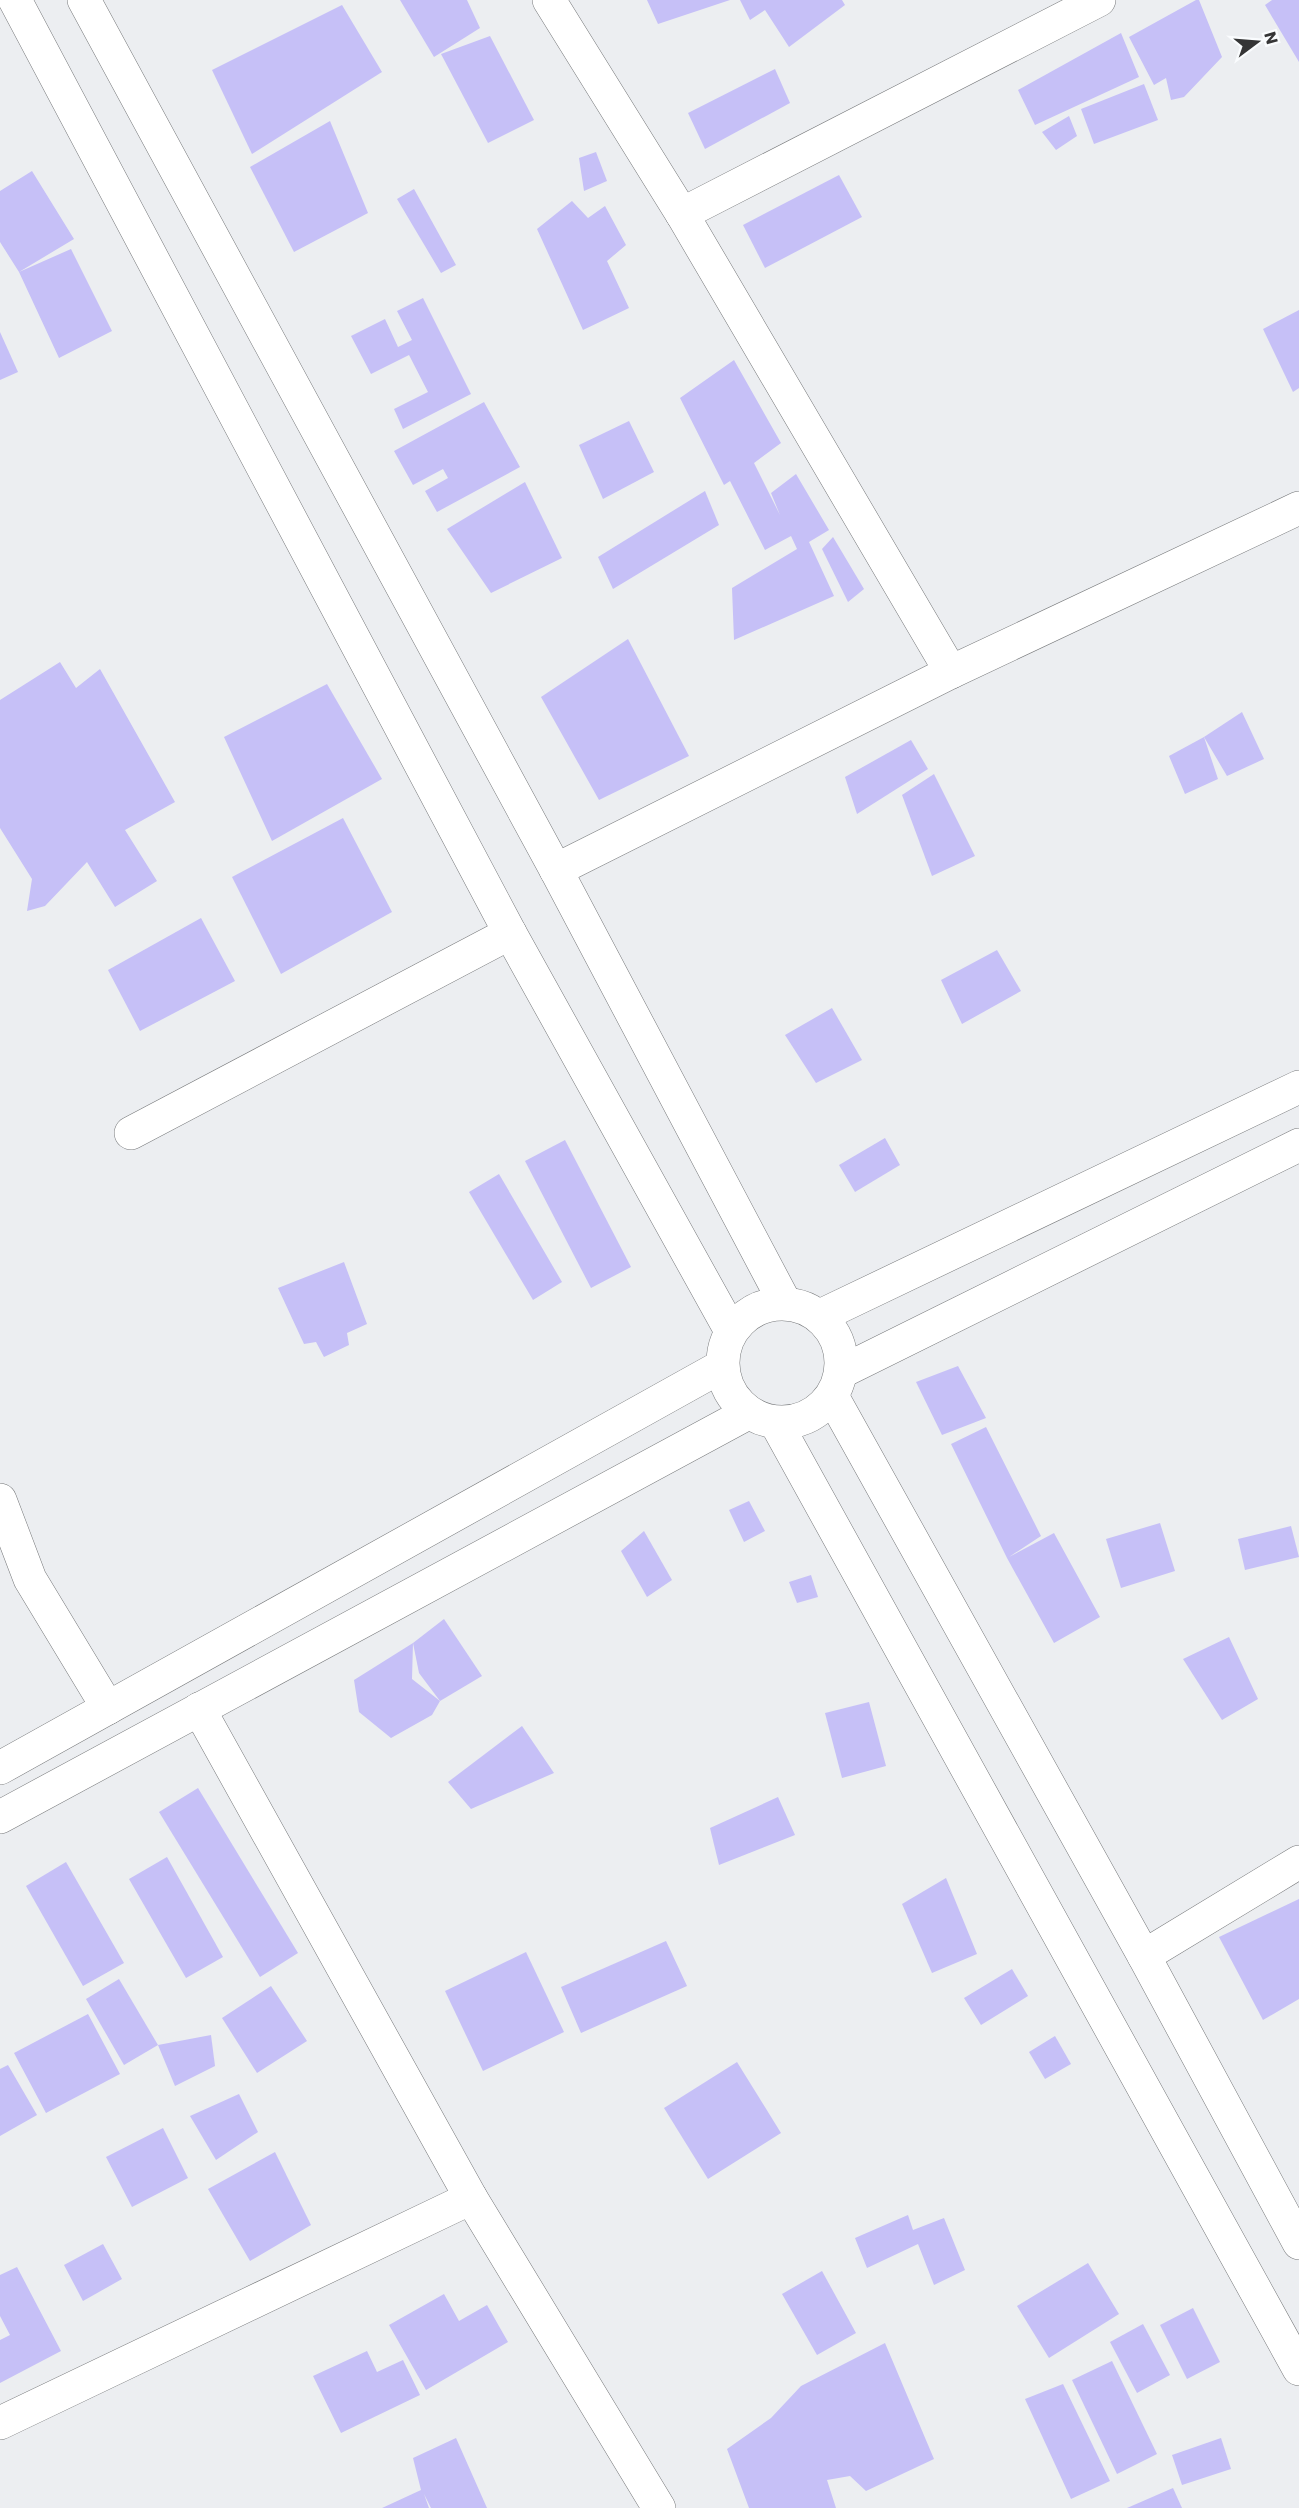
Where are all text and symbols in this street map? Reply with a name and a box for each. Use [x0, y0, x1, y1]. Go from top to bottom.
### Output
north arrow [1227, 12, 1287, 72]
text: N [1258, 29, 1284, 47]

